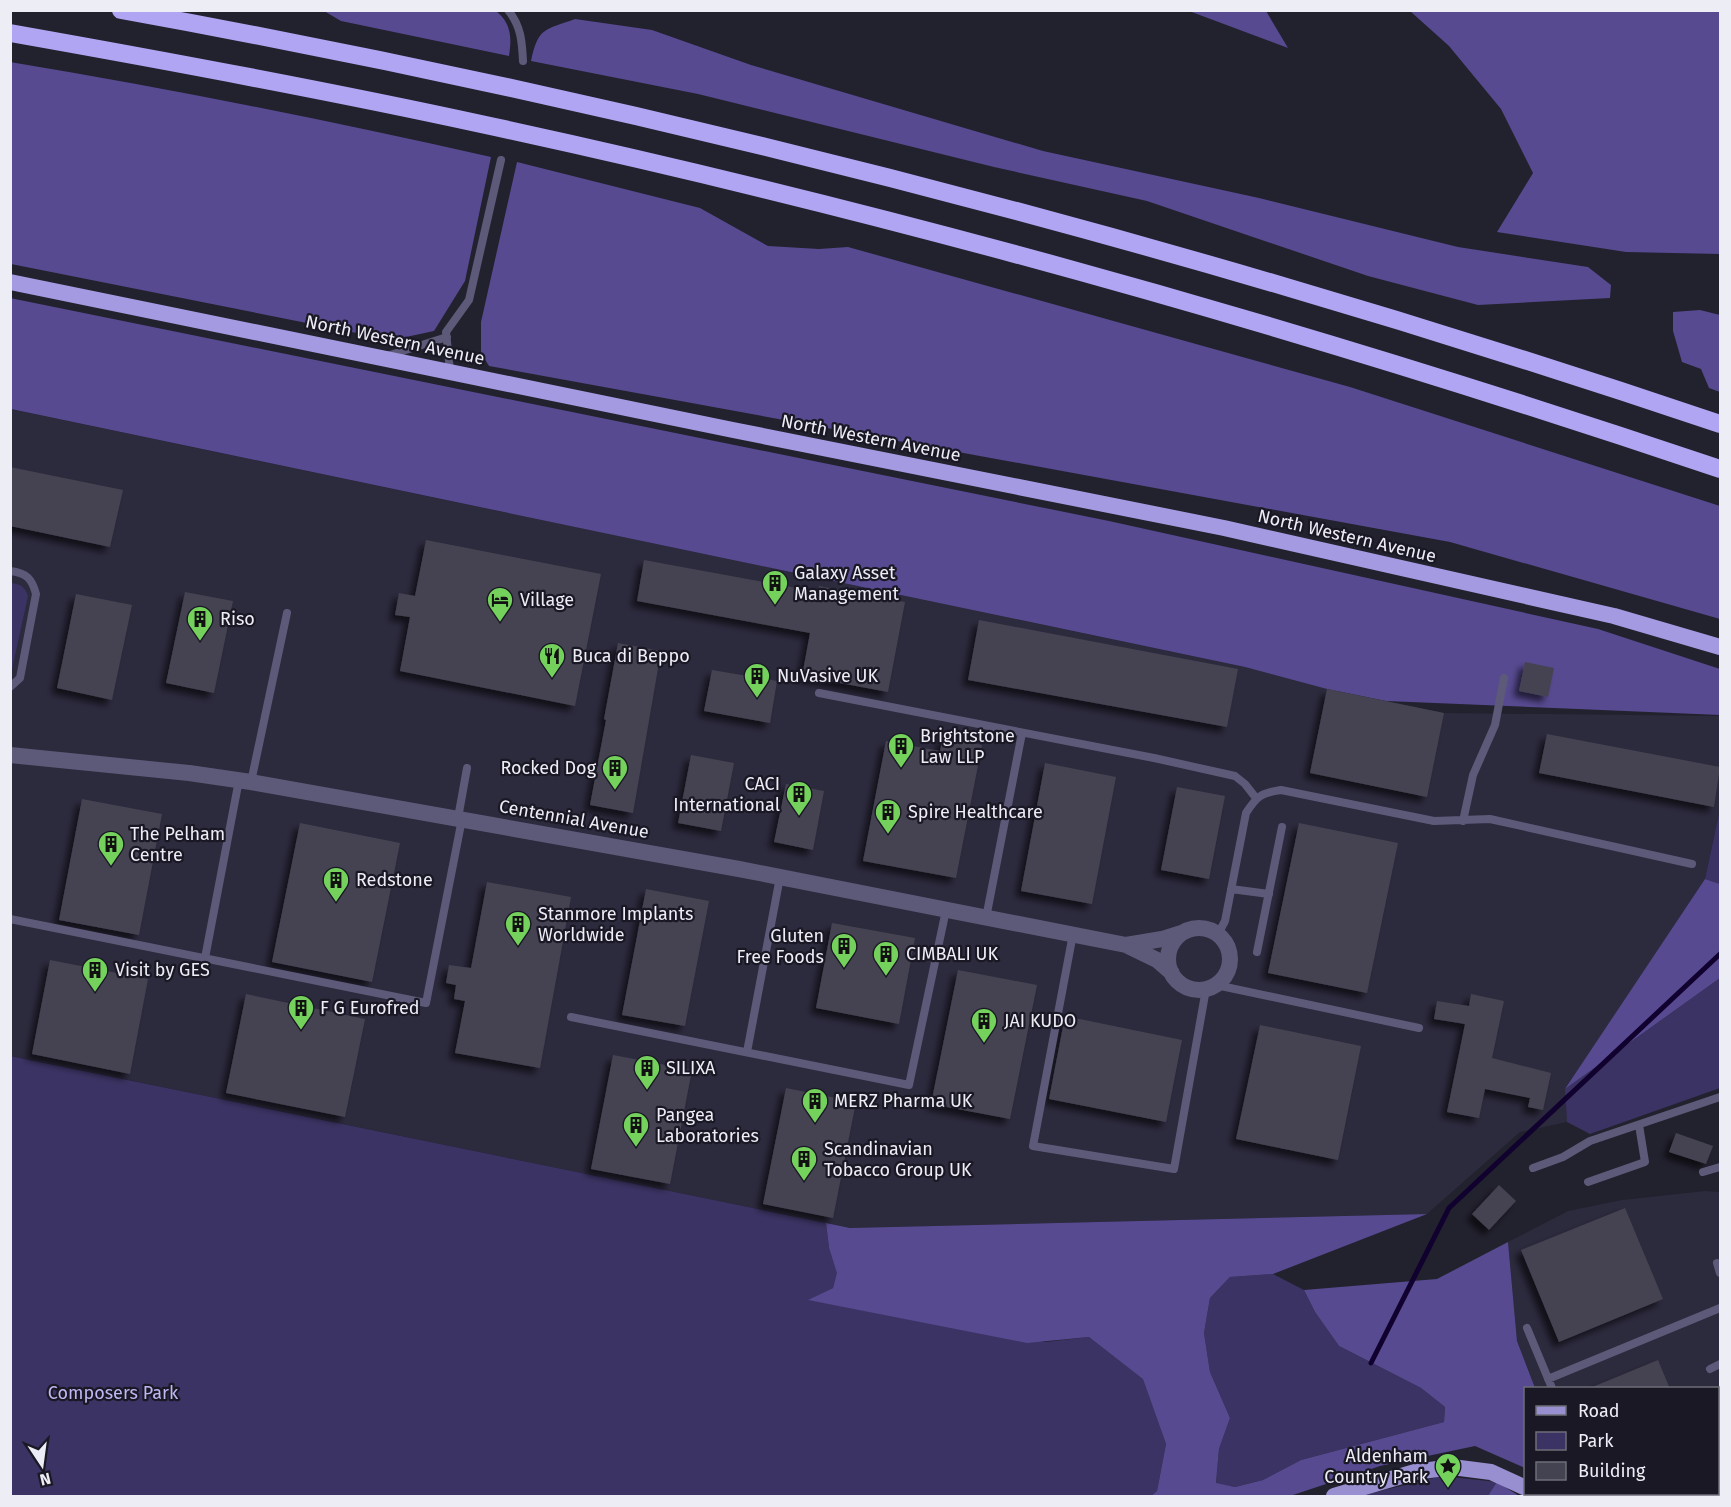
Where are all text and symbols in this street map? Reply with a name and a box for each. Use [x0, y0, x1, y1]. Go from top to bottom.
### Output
street label: North Western Avenue [303, 310, 487, 370]
street label: North Western Avenue [779, 410, 963, 466]
street label: North Western Avenue [1256, 505, 1438, 567]
place label: Galaxy Asset Management [794, 562, 900, 605]
building icon: Galaxy Asset Management [760, 568, 790, 606]
hotel icon: Village [485, 585, 515, 623]
place label: Village [520, 589, 574, 611]
building icon: Riso [185, 604, 215, 642]
place label: Riso [220, 608, 255, 630]
restaurant icon: Buca di Beppo [537, 641, 567, 679]
place label: Buca di Beppo [572, 645, 690, 667]
building icon: NuVasive UK [742, 661, 772, 699]
place label: NuVasive UK [777, 665, 878, 687]
place label: Brightstone Law LLP [920, 725, 1015, 768]
building icon: Brightstone Law LLP [886, 731, 916, 769]
building icon: Rocked Dog [600, 753, 630, 791]
place label: Rocked Dog [500, 757, 597, 779]
place label: CACI International [673, 773, 780, 816]
building icon: CACI International [784, 779, 814, 817]
street label: Centennial Avenue [497, 795, 651, 843]
building icon: Spire Healthcare [873, 797, 903, 835]
place label: Spire Healthcare [908, 801, 1043, 823]
place label: The Pelham Centre [130, 823, 225, 866]
building icon: The Pelham Centre [96, 829, 126, 867]
building icon: Redstone [321, 865, 351, 903]
place label: Redstone [356, 869, 433, 891]
place label: Stanmore Implants Worldwide [538, 903, 693, 946]
building icon: Stanmore Implants Worldwide [503, 909, 533, 947]
place label: Gluten Free Foods [737, 925, 824, 968]
building icon: Gluten Free Foods [829, 931, 859, 969]
building icon: CIMBALI UK [871, 939, 901, 977]
place label: CIMBALI UK [906, 943, 999, 965]
building icon: Visit by GES [80, 955, 110, 993]
place label: Visit by GES [115, 959, 210, 981]
building icon: F G Eurofred [286, 993, 316, 1031]
place label: F G Eurofred [320, 997, 420, 1019]
building icon: JAI KUDO [969, 1006, 999, 1044]
place label: JAI KUDO [1004, 1010, 1076, 1032]
building icon: SILIXA [632, 1053, 662, 1091]
place label: SILIXA [666, 1057, 716, 1079]
building icon: MERZ Pharma UK [800, 1086, 830, 1124]
place label: MERZ Pharma UK [834, 1090, 973, 1112]
place label: Pangea Laboratories [656, 1104, 759, 1147]
building icon: Pangea Laboratories [621, 1110, 651, 1148]
place label: Scandinavian Tobacco Group UK [824, 1138, 972, 1181]
building icon: Scandinavian Tobacco Group UK [789, 1144, 819, 1182]
park label: Composers Park [48, 1382, 179, 1404]
legend [1524, 1387, 1719, 1495]
text: Road [1578, 1400, 1620, 1422]
text: Park [1578, 1430, 1614, 1452]
north arrow [12, 1435, 72, 1495]
place label: Aldenham Country Park [1324, 1445, 1429, 1488]
place icon: Aldenham Country Park [1433, 1451, 1463, 1489]
text: Building [1578, 1460, 1646, 1482]
text: N [38, 1469, 53, 1490]

